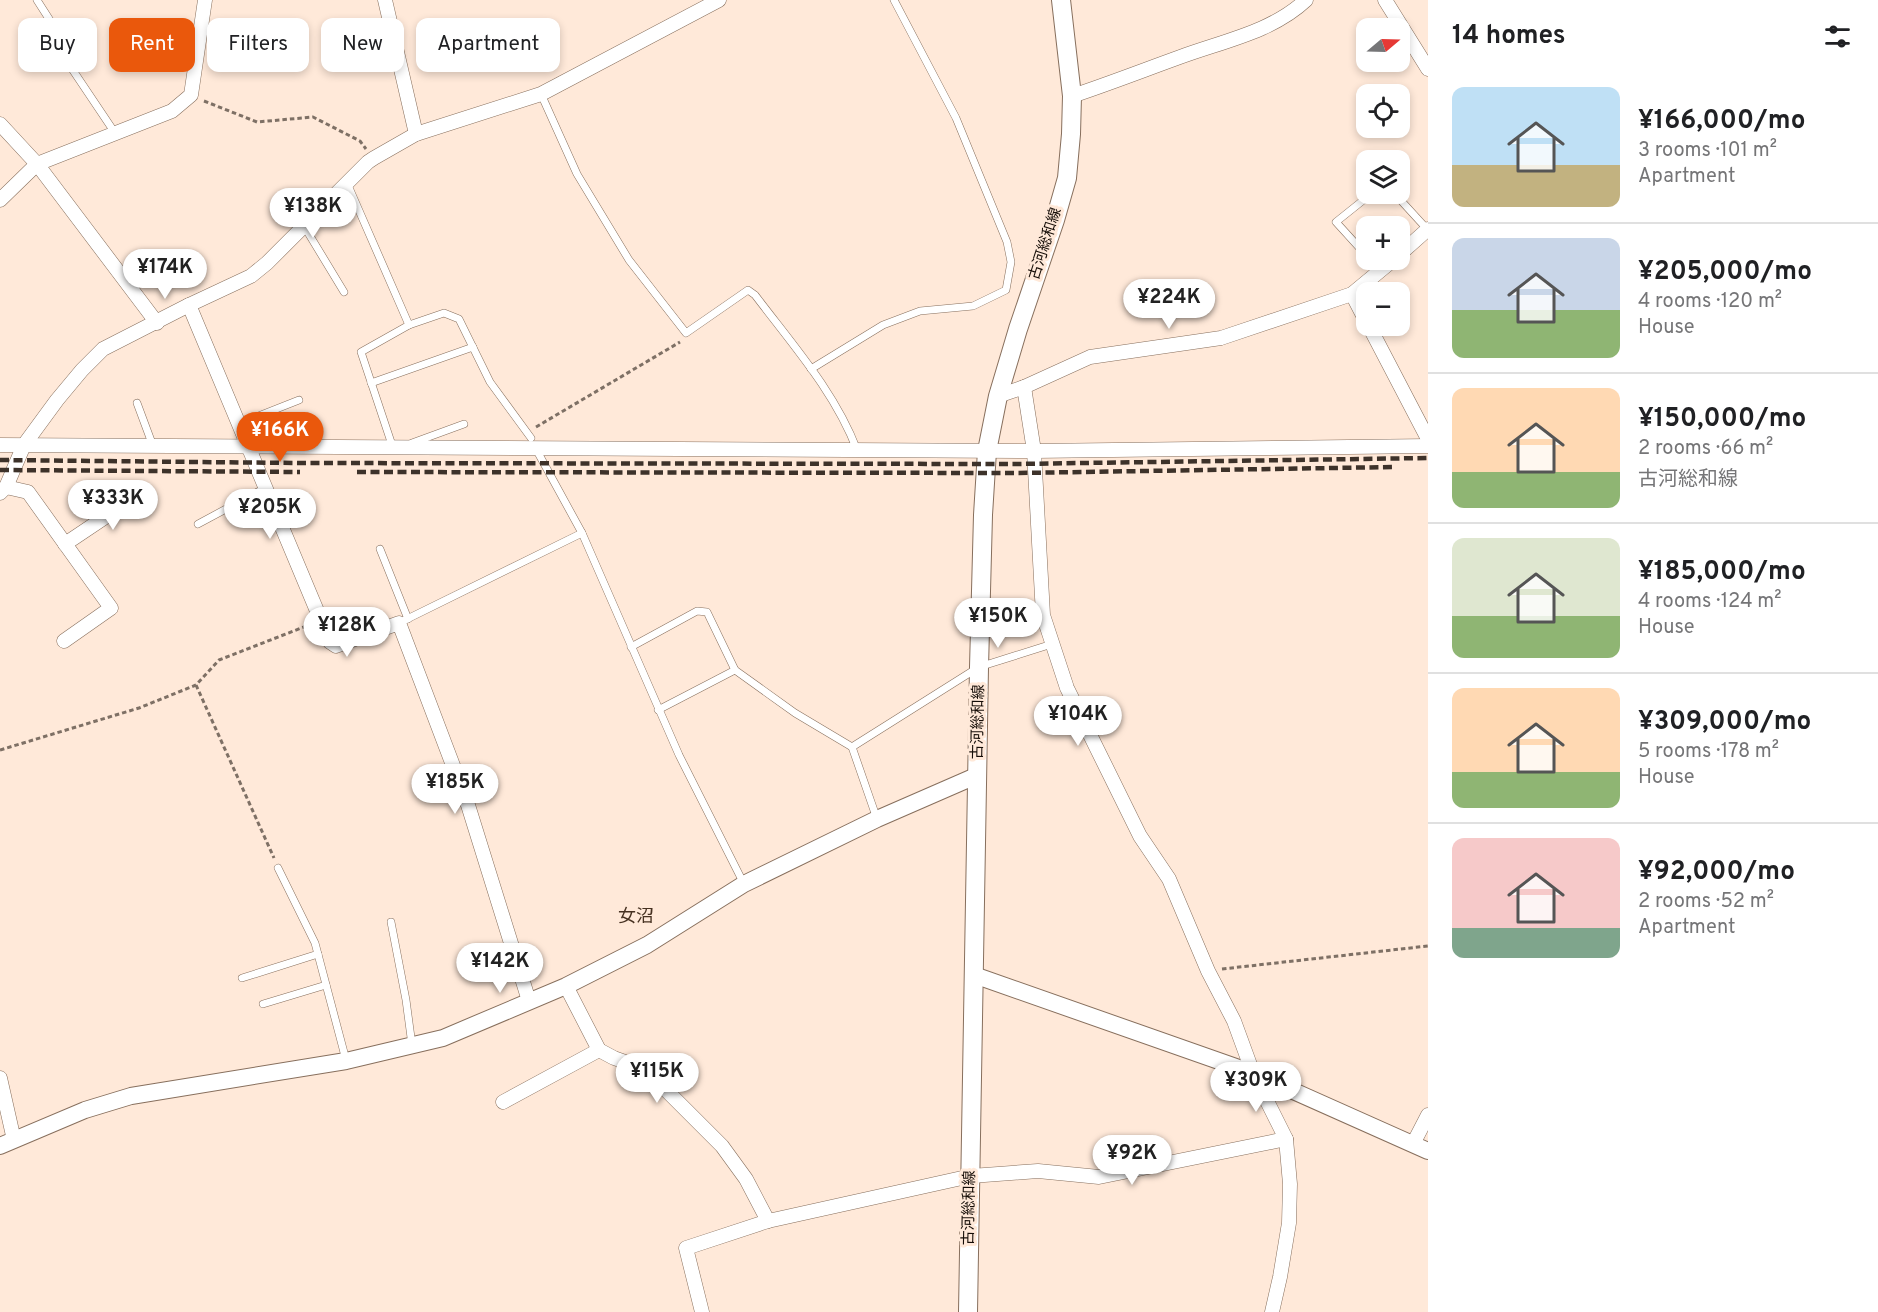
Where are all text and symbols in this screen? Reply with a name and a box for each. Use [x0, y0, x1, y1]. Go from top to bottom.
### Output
chip: Buy [18, 18, 97, 72]
chip: Rent [109, 18, 195, 72]
chip: Filters [207, 18, 309, 72]
chip: New [321, 18, 404, 72]
chip: Apartment [416, 18, 560, 72]
north arrow [1356, 18, 1410, 72]
map controls [1356, 18, 1410, 336]
text: 14 homes [1452, 20, 1566, 53]
icon: filters [1821, 20, 1854, 53]
button: locate [1356, 84, 1410, 138]
text: ¥166,000/mo [1638, 105, 1805, 138]
icon: home [1500, 111, 1572, 183]
text: 3 rooms · 101 m² [1638, 138, 1777, 164]
button: layers [1356, 150, 1410, 204]
text: Apartment [1638, 164, 1736, 190]
pin: ¥138K [271, 188, 355, 239]
text: ¥138K [284, 194, 342, 220]
street label: 古河総和線 [1025, 205, 1067, 283]
button: + [1356, 216, 1410, 270]
pin: ¥174K [123, 249, 207, 300]
text: ¥174K [137, 255, 193, 281]
text: ¥205,000/mo [1638, 256, 1812, 289]
icon: home [1500, 262, 1572, 334]
pin: ¥224K [1127, 279, 1211, 330]
button: − [1356, 282, 1410, 336]
text: ¥224K [1137, 285, 1201, 311]
text: 4 rooms · 120 m² [1638, 289, 1782, 315]
text: House [1638, 315, 1694, 341]
text: ¥150,000/mo [1638, 403, 1806, 436]
pin: ¥166K [238, 412, 322, 463]
icon: home [1500, 412, 1572, 484]
text: ¥166K [251, 418, 309, 444]
text: 2 rooms · 66 m² [1638, 436, 1773, 462]
text: 古河総和線 [1638, 467, 1738, 493]
pin: ¥333K [71, 480, 155, 531]
text: ¥333K [82, 486, 144, 512]
pin: ¥205K [228, 489, 312, 540]
text: ¥205K [238, 495, 302, 521]
text: ¥185,000/mo [1638, 556, 1806, 589]
icon: home [1500, 562, 1572, 634]
text: 4 rooms · 124 m² [1638, 589, 1781, 615]
pin: ¥150K [956, 598, 1040, 649]
text: ¥150K [968, 604, 1028, 630]
pin: ¥128K [305, 607, 389, 658]
text: ¥128K [317, 613, 377, 639]
text: House [1638, 615, 1694, 641]
street label: 古河総和線 [969, 684, 989, 760]
pin: ¥104K [1036, 696, 1120, 747]
text: ¥104K [1048, 702, 1108, 728]
text: ¥309,000/mo [1638, 706, 1811, 739]
icon: home [1500, 712, 1572, 784]
text: 5 rooms · 178 m² [1638, 739, 1779, 765]
pin: ¥185K [413, 764, 497, 815]
text: House [1638, 765, 1694, 791]
text: ¥185K [425, 770, 485, 796]
text: ¥92,000/mo [1638, 856, 1795, 889]
icon: home [1500, 862, 1572, 934]
text: 2 rooms · 52 m² [1638, 889, 1774, 915]
district label: 女沼 [618, 906, 654, 929]
text: Apartment [1638, 915, 1736, 941]
pin: ¥142K [458, 943, 542, 994]
text: ¥142K [470, 949, 530, 975]
pin: ¥115K [615, 1053, 699, 1104]
text: ¥115K [630, 1059, 684, 1085]
pin: ¥309K [1214, 1062, 1298, 1113]
text: ¥309K [1224, 1068, 1288, 1094]
pin: ¥92K [1096, 1135, 1168, 1186]
text: ¥92K [1107, 1141, 1157, 1167]
street label: 古河総和線 [960, 1170, 980, 1246]

